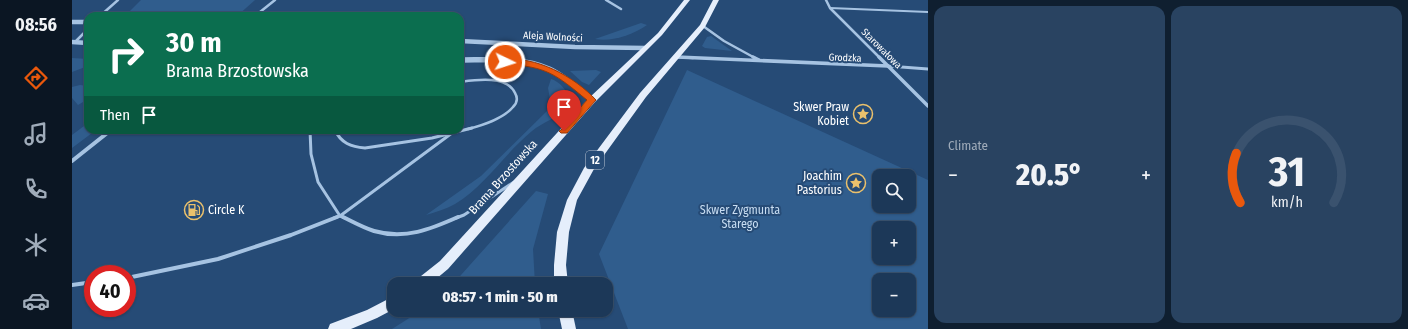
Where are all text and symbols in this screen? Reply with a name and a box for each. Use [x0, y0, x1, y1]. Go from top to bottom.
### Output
text: 08:56 [15, 14, 57, 36]
text: 30 m [166, 26, 222, 59]
street label: Starowałowa [859, 26, 904, 71]
icon: right [100, 28, 152, 80]
street label: Aleja Wolności [523, 29, 583, 45]
position arrow [484, 41, 526, 83]
street label: Grodzka [828, 51, 862, 65]
text: Brama Brzostowska [166, 60, 309, 82]
icon: directions [22, 64, 50, 92]
pin [547, 90, 581, 131]
icon: arrive [553, 96, 575, 118]
place label: Skwer Praw Kobiet [793, 100, 849, 128]
place icon: Skwer Praw Kobiet [852, 103, 874, 125]
icon: arrive [138, 104, 160, 126]
text: Then [100, 106, 130, 124]
icon: music [22, 120, 50, 148]
street label: Brama Brzostowska [466, 137, 540, 217]
text: Climate [948, 138, 988, 153]
text: 31 [1267, 146, 1305, 196]
road number: 12 [586, 151, 604, 169]
text: 20.5° [1016, 157, 1083, 193]
text: − [948, 162, 958, 189]
text: + [1141, 162, 1151, 189]
place label: Joachim Pastorius [797, 169, 842, 197]
map controls [872, 169, 916, 317]
button: search [872, 169, 916, 213]
place icon: Joachim Pastorius [845, 172, 867, 194]
icon: phone [22, 175, 50, 203]
text: km/h [1271, 193, 1302, 210]
fuel station icon: Circle K [183, 199, 205, 221]
place label: Circle K [208, 203, 245, 217]
park label: Skwer Zygmunta Starego [700, 203, 780, 231]
button: + [872, 221, 916, 265]
icon: climate [22, 231, 50, 259]
speed limit sign: 40 [84, 265, 136, 317]
button: − [872, 273, 916, 317]
icon: car [22, 287, 50, 315]
text: 08:57 · 1 min · 50 m [442, 288, 558, 306]

